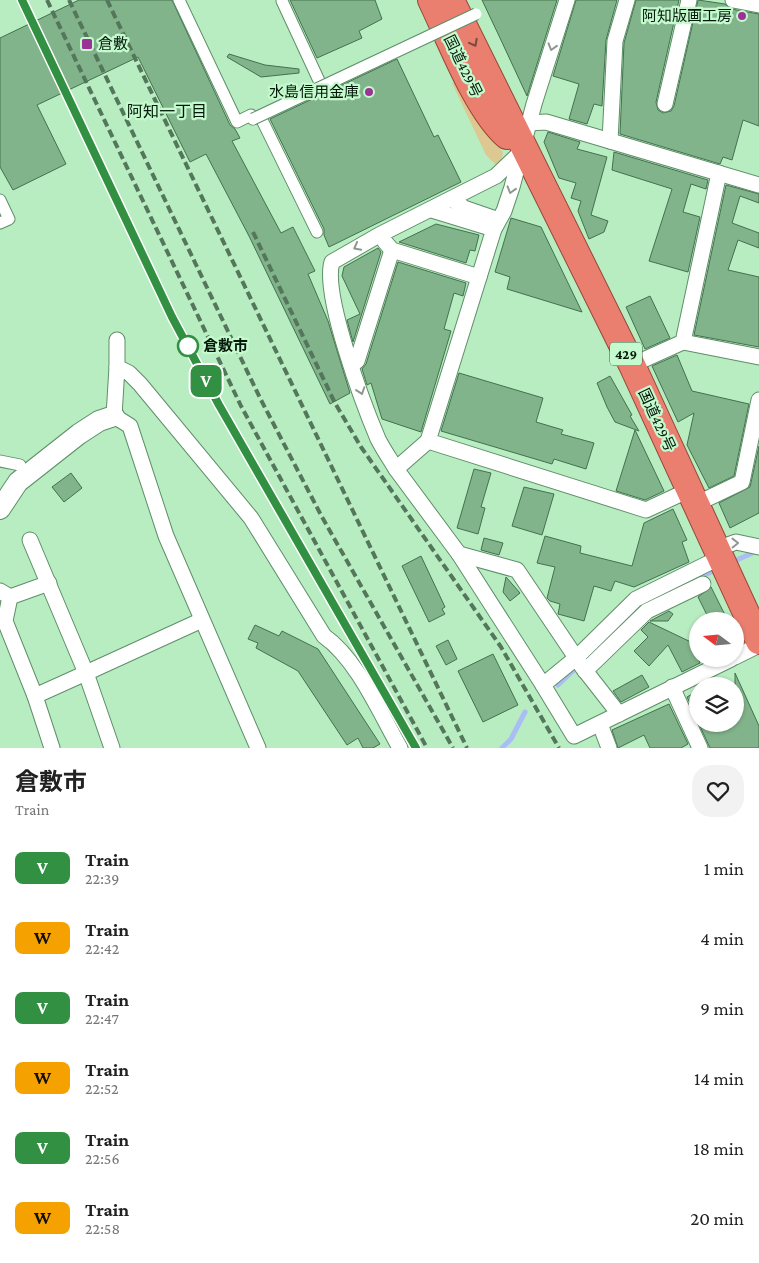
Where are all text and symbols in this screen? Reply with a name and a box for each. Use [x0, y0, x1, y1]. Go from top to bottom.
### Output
place label: 阿知版画工房 [642, 8, 732, 24]
marker: 阿知版画工房 [736, 10, 748, 22]
street label: 国道429号 [441, 32, 485, 100]
place label: 倉敷 [98, 35, 128, 52]
marker: 倉敷 [80, 37, 94, 51]
one-way arrow [467, 38, 477, 47]
one-way arrow [548, 42, 558, 50]
place label: 水島信用金庫 [269, 84, 359, 100]
marker: 水島信用金庫 [363, 86, 375, 98]
district label: 阿知一丁目 [127, 103, 207, 120]
one-way arrow [507, 185, 517, 193]
one-way arrow [353, 241, 362, 251]
marker: 倉敷市 [177, 335, 199, 357]
place label: 倉敷市 [203, 337, 248, 354]
road number: 429 [610, 342, 642, 366]
line badge: V [190, 365, 222, 397]
text: V [201, 371, 211, 391]
one-way arrow [355, 386, 365, 395]
street label: 国道429号 [636, 386, 678, 454]
one-way arrow [732, 538, 740, 548]
north arrow [689, 612, 744, 668]
map controls [689, 612, 744, 732]
button: layers [689, 677, 744, 732]
button: heart [692, 765, 744, 817]
text: 倉敷市 [15, 768, 87, 795]
text: Train [15, 801, 49, 818]
text: Train [85, 849, 129, 870]
text: V [37, 858, 48, 878]
text: 1 min [704, 858, 744, 879]
text: 22:39 [85, 870, 119, 887]
text: Train [85, 919, 129, 940]
text: W [34, 928, 51, 948]
text: 4 min [700, 928, 744, 949]
text: 22:42 [85, 940, 119, 957]
text: Train [85, 989, 129, 1010]
text: V [37, 998, 48, 1018]
text: 9 min [700, 998, 744, 1019]
text: 22:47 [85, 1010, 119, 1027]
text: Train [85, 1059, 129, 1080]
text: W [34, 1068, 51, 1088]
text: 14 min [694, 1068, 744, 1089]
text: 22:52 [85, 1080, 119, 1097]
text: Train [85, 1129, 129, 1150]
text: V [37, 1138, 48, 1158]
text: 18 min [693, 1138, 744, 1159]
text: 22:56 [85, 1150, 120, 1167]
text: Train [85, 1199, 129, 1220]
text: W [34, 1208, 51, 1228]
text: 20 min [690, 1208, 744, 1229]
text: 22:58 [85, 1220, 120, 1237]

